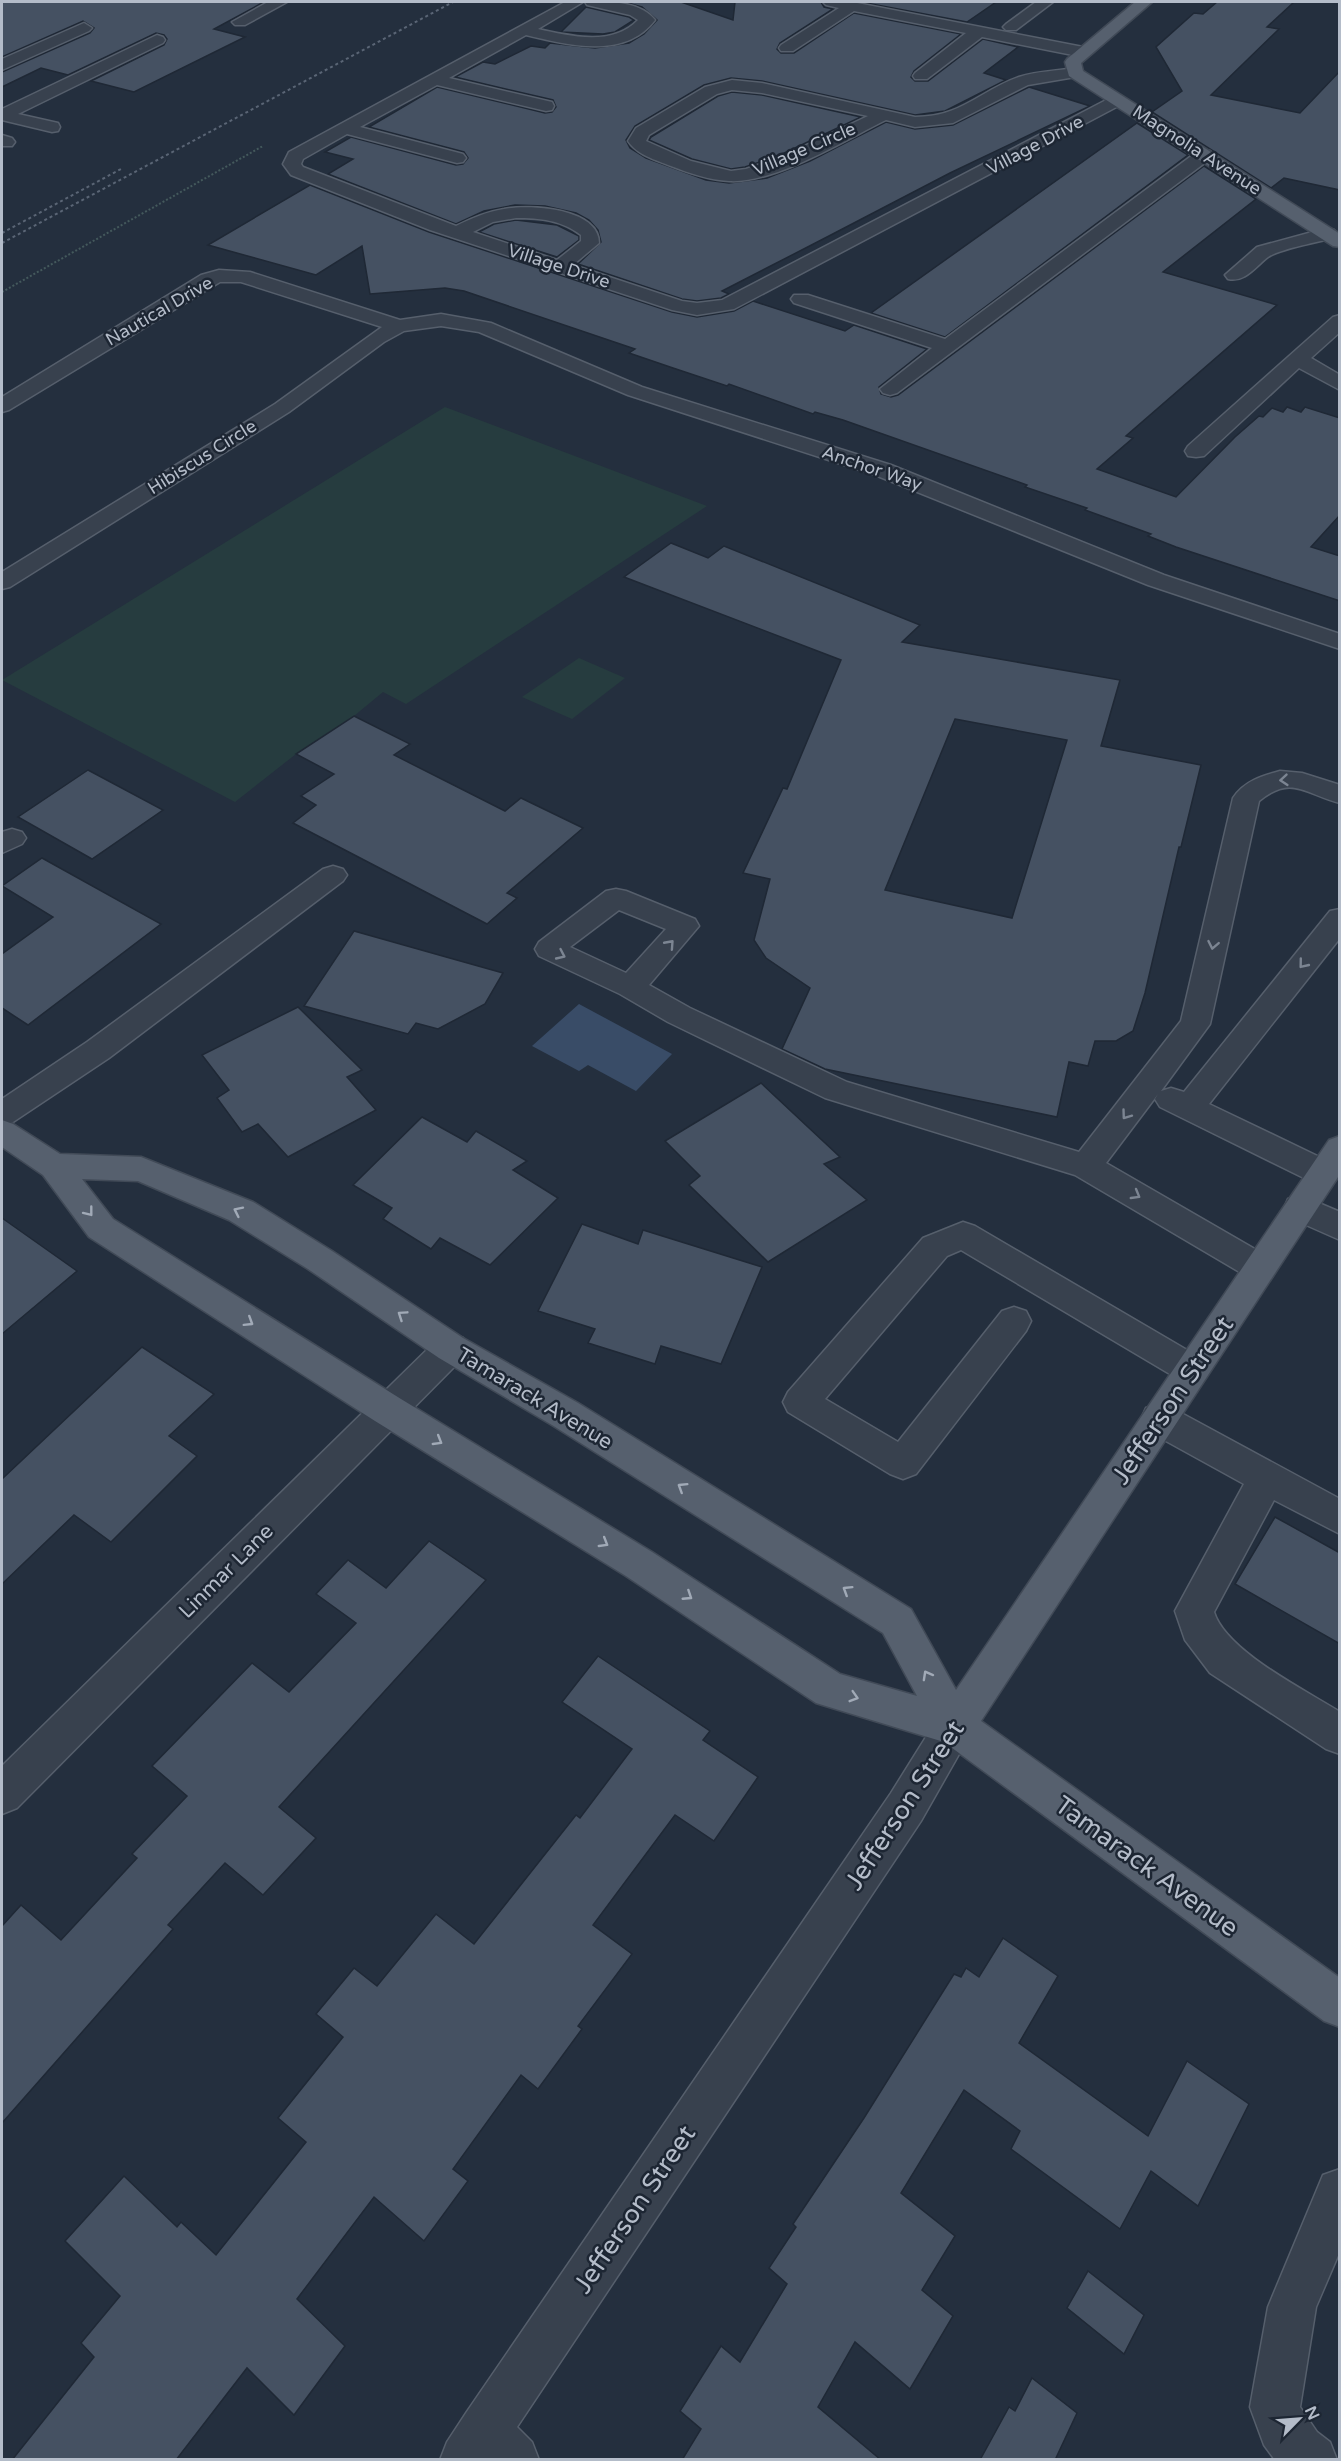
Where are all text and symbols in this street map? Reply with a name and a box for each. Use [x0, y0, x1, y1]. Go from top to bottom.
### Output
street label: Magnolia Avenue [1129, 100, 1265, 200]
street label: Village Drive [983, 110, 1087, 180]
street label: Village Circle [749, 117, 859, 181]
street label: Village Drive [505, 239, 613, 293]
street label: Nautical Drive [102, 271, 216, 351]
street label: Hibiscus Circle [144, 415, 260, 499]
street label: Anchor Way [819, 441, 925, 496]
one-way arrow [1280, 773, 1289, 786]
one-way arrow [663, 940, 674, 950]
one-way arrow [1207, 940, 1220, 950]
one-way arrow [554, 947, 565, 959]
one-way arrow [1300, 957, 1311, 968]
one-way arrow [1122, 1108, 1133, 1119]
one-way arrow [1130, 1188, 1140, 1200]
one-way arrow [82, 1206, 93, 1217]
one-way arrow [233, 1206, 244, 1218]
street label: Jefferson Street [1105, 1310, 1240, 1490]
one-way arrow [398, 1311, 409, 1322]
one-way arrow [242, 1315, 253, 1326]
street label: Tamarack Avenue [452, 1342, 617, 1455]
one-way arrow [432, 1433, 442, 1445]
one-way arrow [678, 1482, 688, 1494]
street label: Linmar Lane [174, 1519, 279, 1624]
one-way arrow [598, 1535, 608, 1547]
one-way arrow [843, 1585, 853, 1597]
one-way arrow [682, 1589, 692, 1601]
one-way arrow [922, 1671, 934, 1681]
one-way arrow [848, 1690, 859, 1702]
street label: Jefferson Street [838, 1715, 971, 1896]
street label: Tamarack Avenue [1049, 1789, 1245, 1943]
street label: Jefferson Street [567, 2119, 702, 2299]
north arrow [1269, 2389, 1329, 2449]
text: N [1300, 2403, 1323, 2423]

